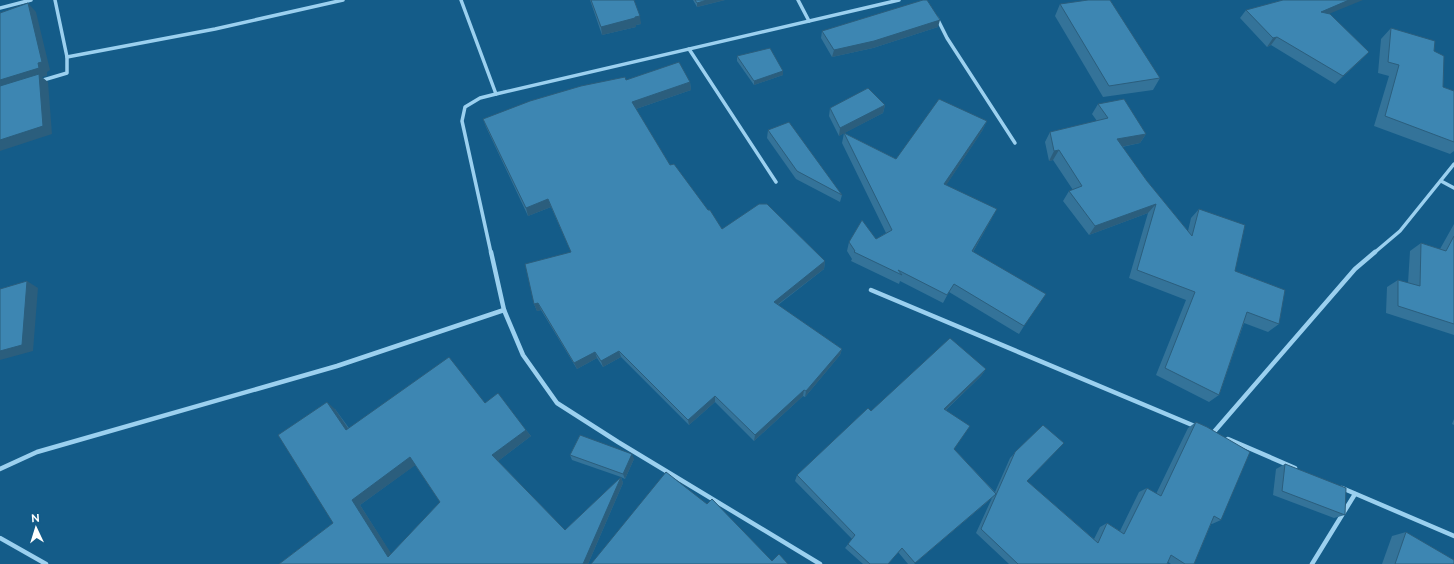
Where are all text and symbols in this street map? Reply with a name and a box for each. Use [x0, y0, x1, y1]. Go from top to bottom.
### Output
north arrow [16, 508, 56, 548]
text: N [31, 512, 40, 525]

